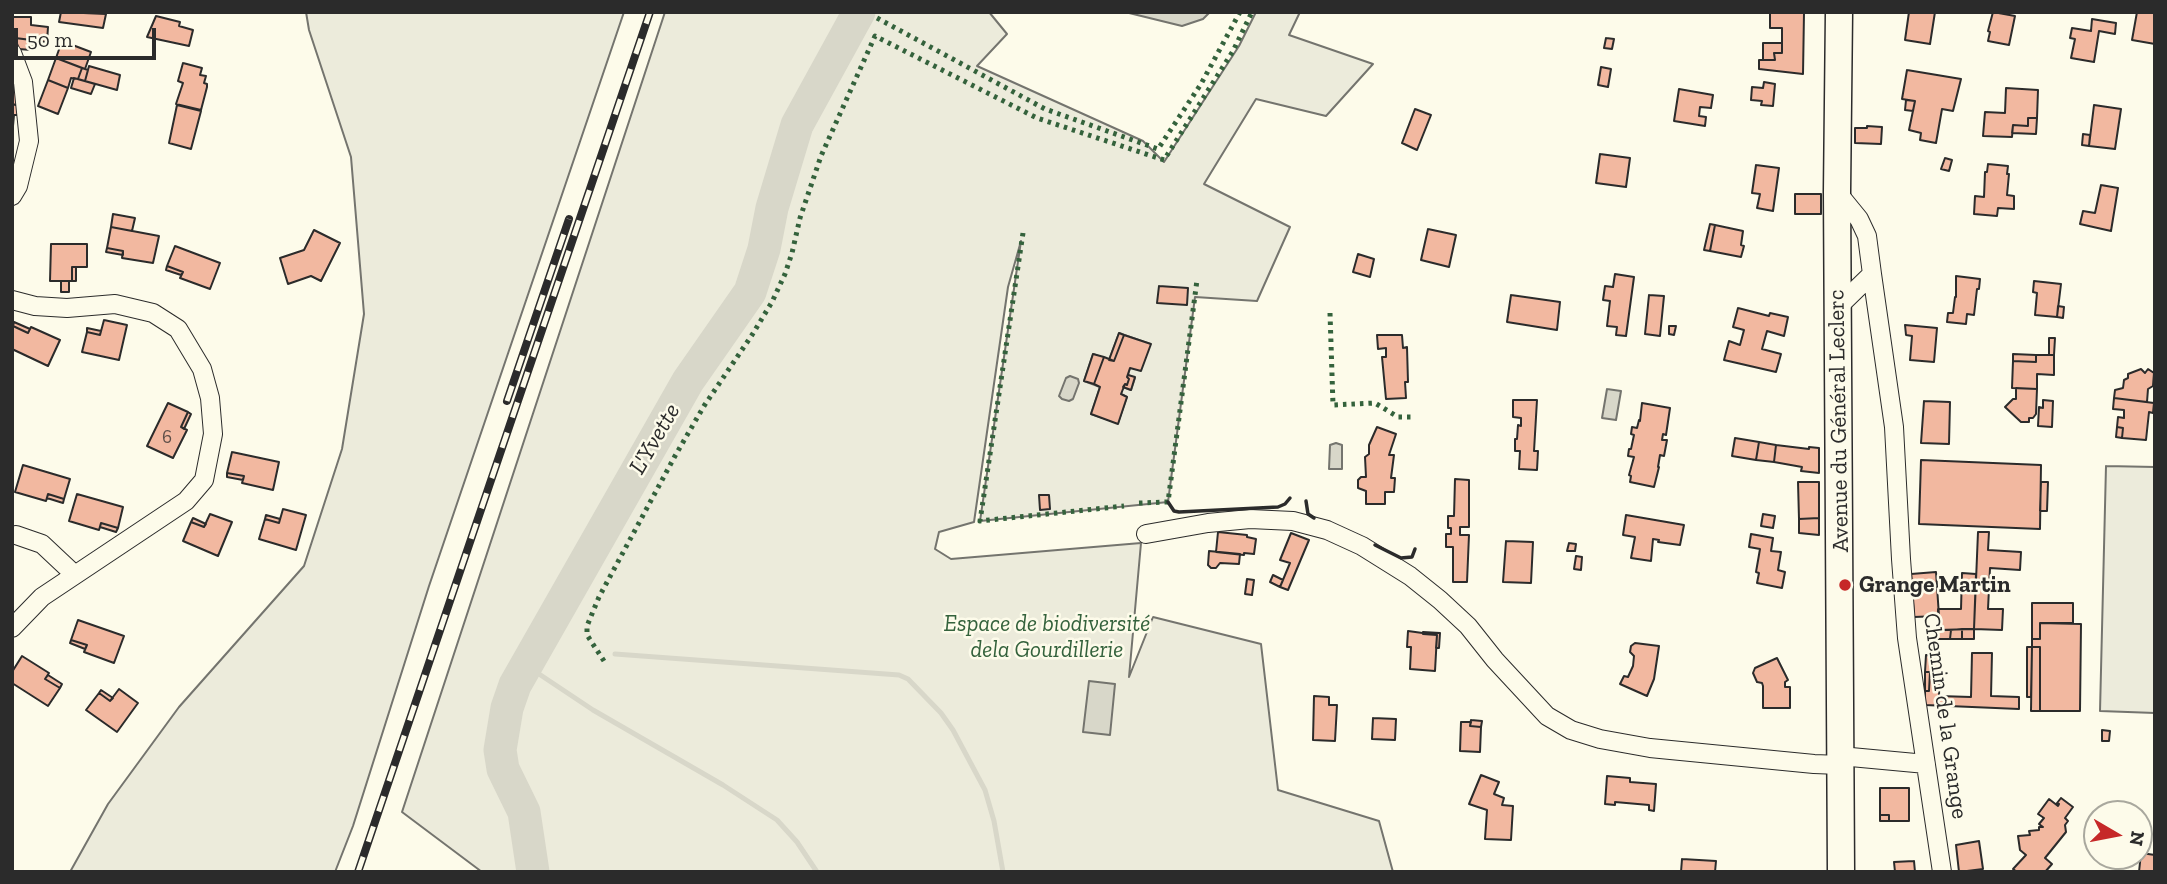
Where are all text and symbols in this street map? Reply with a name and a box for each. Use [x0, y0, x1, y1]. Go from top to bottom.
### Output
scale bar [18, 14, 159, 58]
text: 50 m [27, 27, 73, 52]
street label: Avenue du Général Leclerc [1823, 289, 1855, 553]
water label: L'Yvette [623, 398, 687, 480]
house number: 6 [162, 427, 172, 449]
place label: Grange Martin [1859, 571, 2011, 599]
marker: Grange Martin [1837, 577, 1853, 593]
park label: Espace de biodiversité dela Gourdillerie [944, 610, 1150, 664]
street label: Chemin de la Grange [1917, 611, 1973, 821]
north arrow [2083, 800, 2153, 870]
text: N [2125, 829, 2150, 847]

